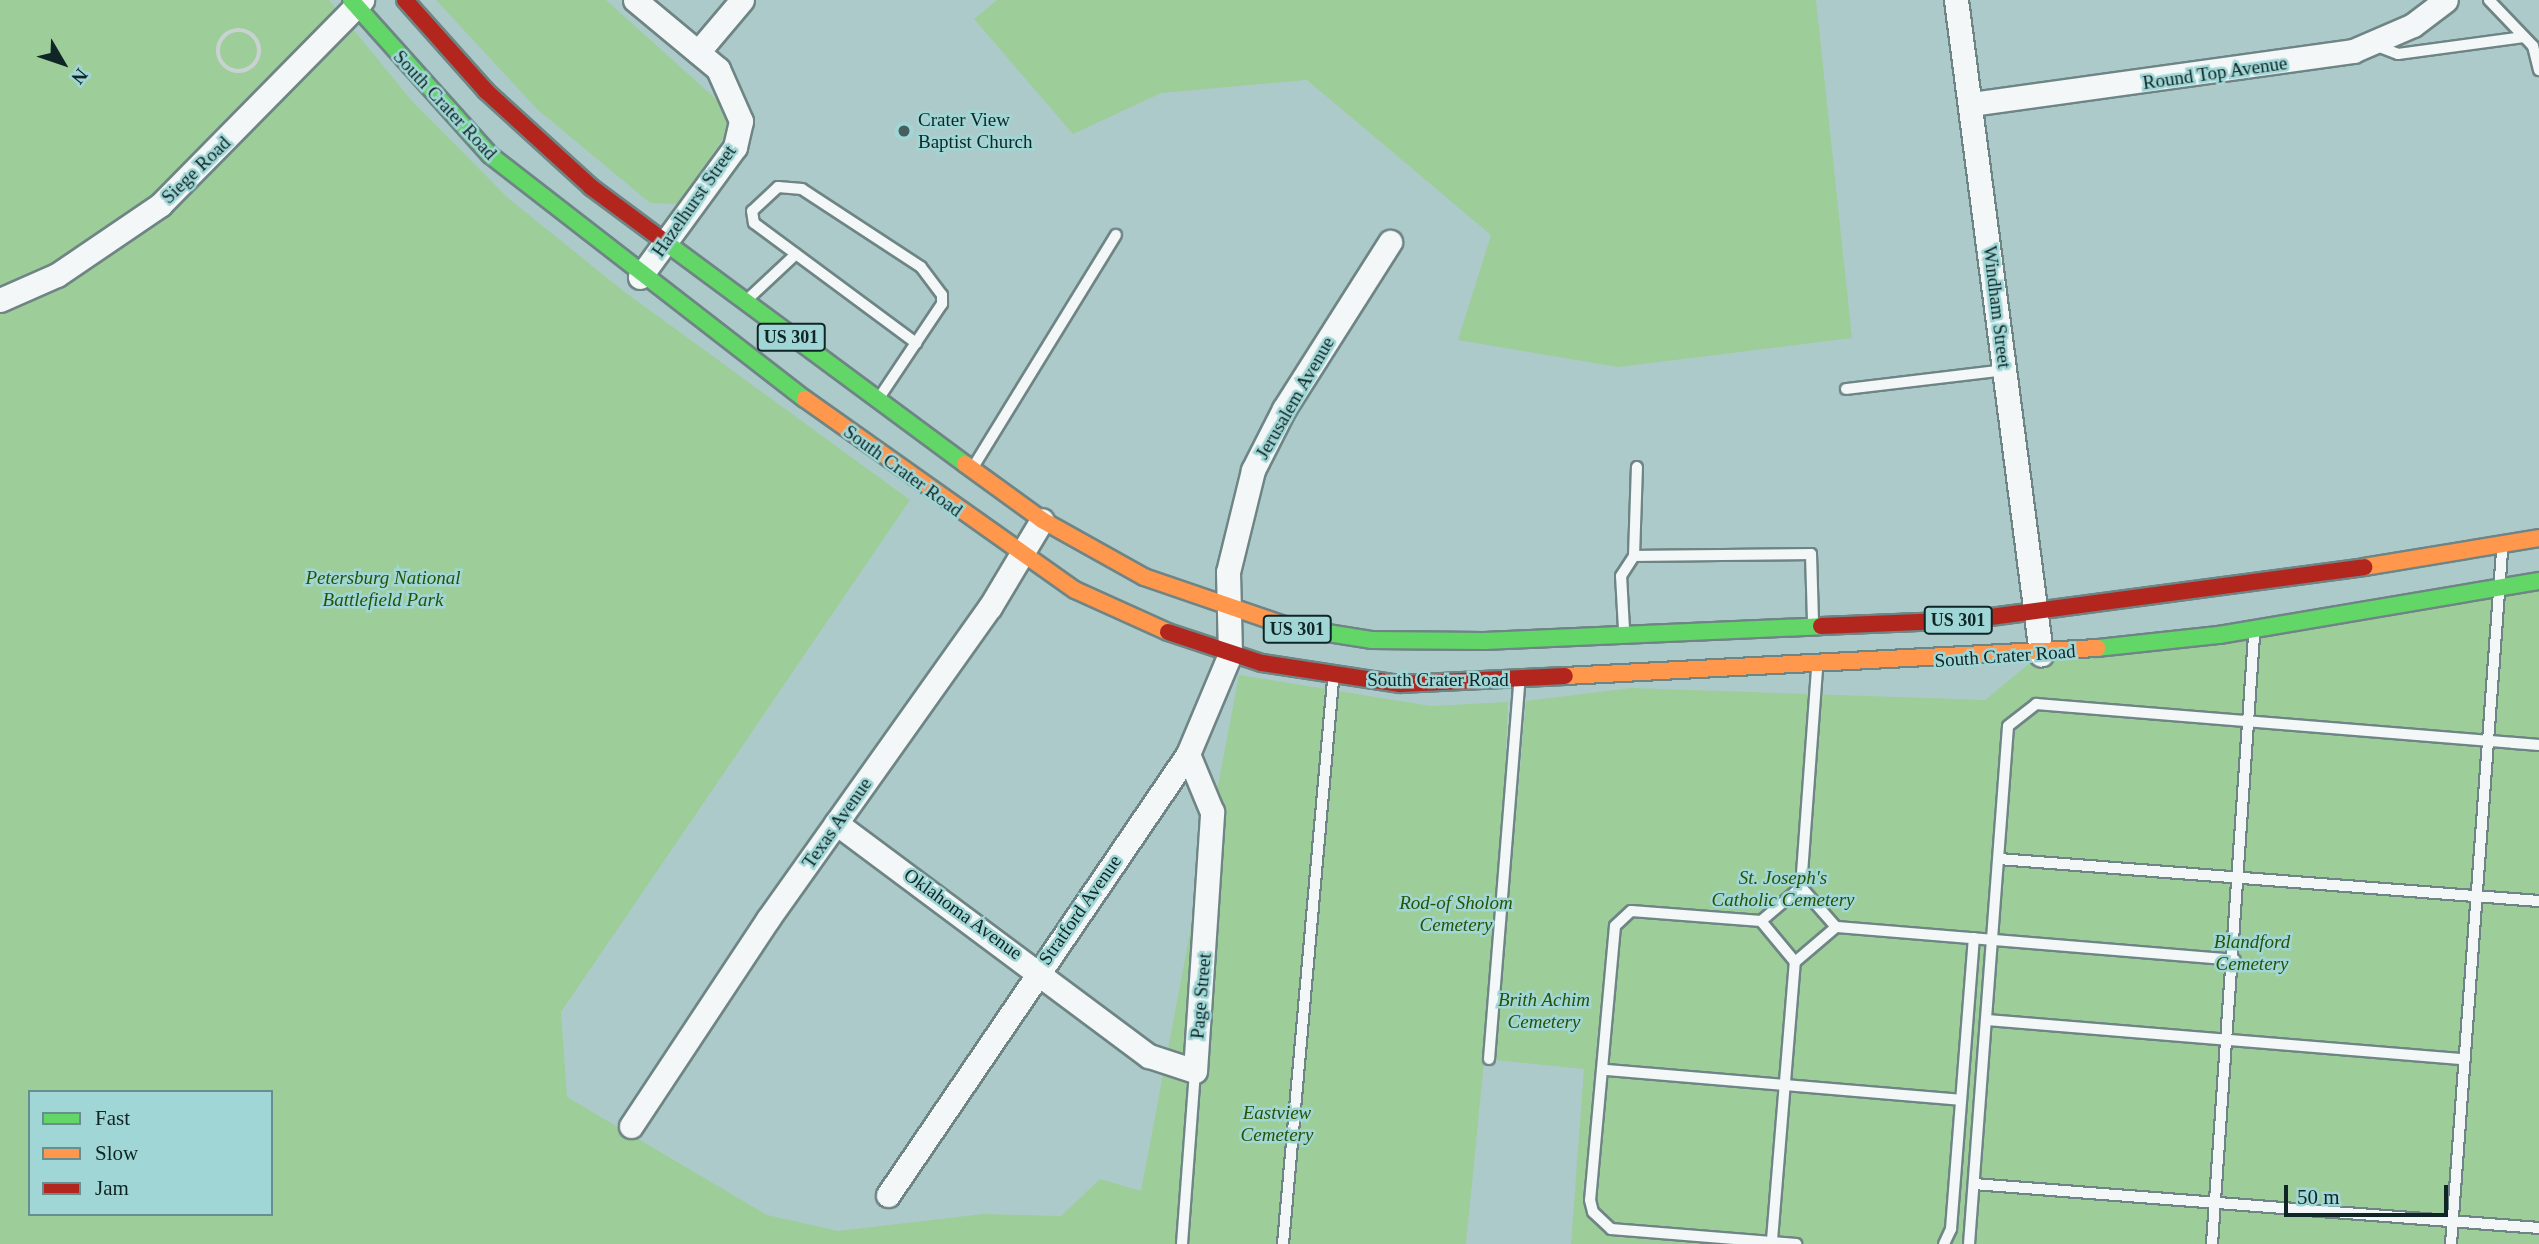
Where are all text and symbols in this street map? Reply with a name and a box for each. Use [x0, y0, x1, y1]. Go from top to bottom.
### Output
north arrow [28, 28, 98, 98]
street label: South Crater Road [388, 46, 502, 164]
street label: Round Top Avenue [2141, 51, 2289, 95]
text: N [67, 65, 92, 88]
place label: Crater View Baptist Church [918, 109, 1033, 153]
marker: Crater View Baptist Church [896, 123, 912, 139]
street label: Siege Road [157, 132, 235, 208]
street label: Hazelhurst Street [647, 141, 741, 261]
street label: Windham Street [1978, 244, 2016, 370]
road number: US 301 [756, 323, 826, 352]
street label: Jerusalem Avenue [1251, 332, 1339, 464]
street label: South Crater Road [839, 420, 967, 522]
park label: Petersburg National Battlefield Park [306, 567, 460, 611]
road number: US 301 [1923, 606, 1993, 634]
road number: US 301 [1262, 614, 1332, 644]
street label: South Crater Road [1934, 640, 2076, 672]
street label: South Crater Road [1367, 669, 1509, 691]
street label: Texas Avenue [797, 773, 877, 873]
street label: Stratford Avenue [1033, 850, 1127, 970]
street label: Oklahoma Avenue [899, 863, 1027, 965]
park label: St. Joseph's Catholic Cemetery [1712, 867, 1854, 911]
park label: Rod-of Sholom Cemetery [1399, 892, 1513, 936]
park label: Blandford Cemetery [2214, 931, 2290, 975]
street label: Page Street [1186, 952, 1216, 1040]
park label: Brith Achim Cemetery [1498, 989, 1590, 1033]
legend [28, 1090, 273, 1216]
park label: Eastview Cemetery [1241, 1102, 1313, 1146]
text: Fast [95, 1106, 130, 1130]
text: Slow [95, 1141, 138, 1165]
scale bar [2287, 1170, 2452, 1214]
text: Jam [95, 1176, 129, 1200]
text: 50 m [2297, 1185, 2340, 1209]

